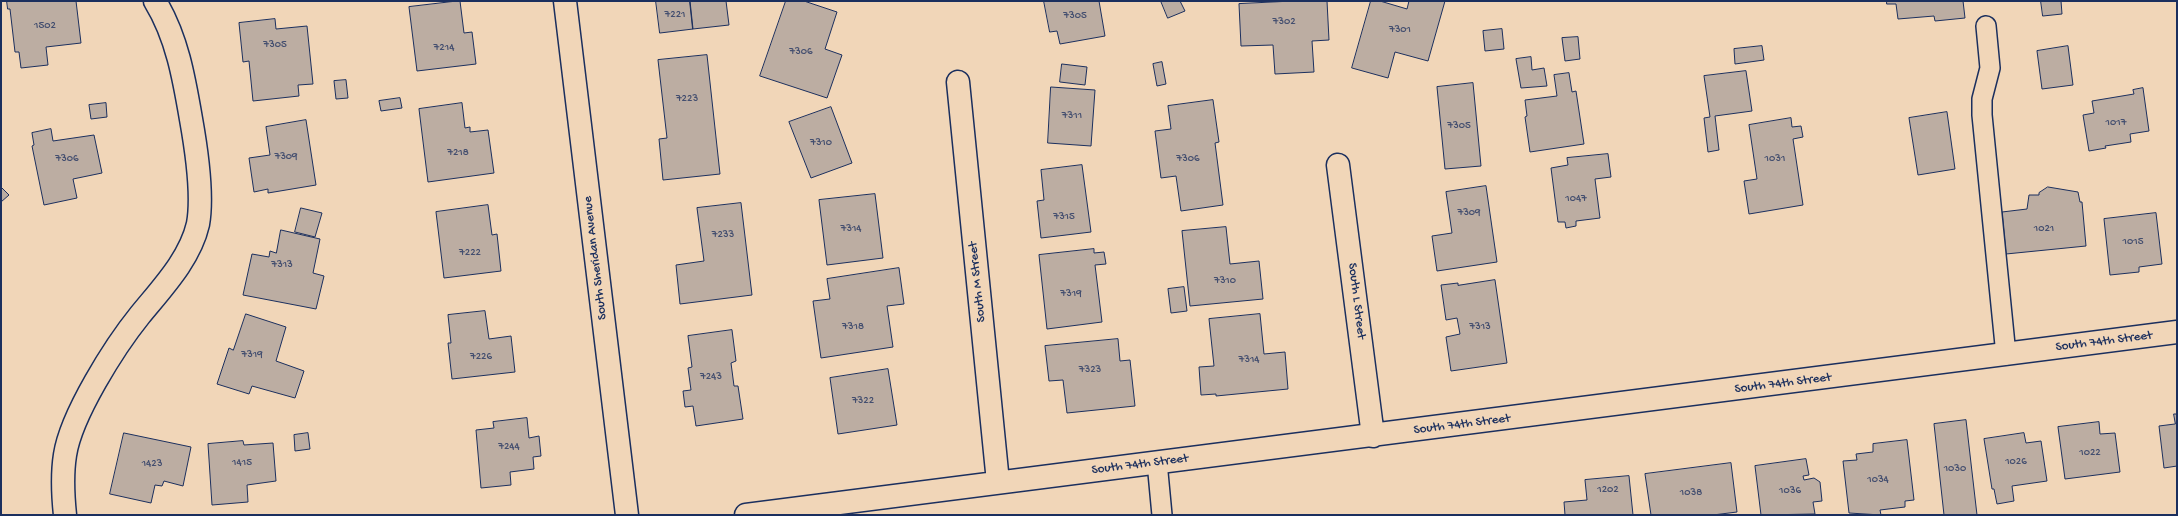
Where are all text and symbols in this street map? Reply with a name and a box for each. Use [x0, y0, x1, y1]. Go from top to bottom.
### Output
house number: 7221 [665, 8, 685, 22]
house number: 7305 [1063, 9, 1087, 23]
house number: 7302 [1272, 15, 1296, 29]
house number: 1502 [34, 19, 56, 33]
house number: 7301 [1389, 23, 1411, 37]
house number: 7305 [263, 38, 287, 52]
house number: 7214 [434, 41, 454, 55]
house number: 7306 [789, 45, 813, 59]
house number: 7223 [676, 92, 698, 106]
house number: 7311 [1062, 109, 1082, 123]
house number: 1017 [2106, 116, 2126, 130]
house number: 7305 [1447, 119, 1471, 133]
house number: 7310 [810, 136, 832, 150]
house number: 7218 [447, 146, 469, 160]
house number: 7309 [274, 150, 298, 164]
house number: 7306 [55, 152, 79, 166]
house number: 7306 [1176, 152, 1200, 166]
house number: 1031 [1765, 152, 1785, 166]
house number: 1047 [1565, 192, 1587, 206]
street label: South Sheridan Avenue [581, 195, 611, 321]
house number: 7309 [1457, 206, 1481, 220]
house number: 7315 [1053, 210, 1075, 224]
house number: 7314 [840, 222, 862, 236]
house number: 1021 [2034, 222, 2054, 236]
house number: 7233 [712, 228, 734, 242]
house number: 1015 [2123, 235, 2143, 249]
street label: South M Street [966, 241, 990, 323]
house number: 7222 [459, 246, 481, 260]
house number: 7313 [271, 258, 293, 272]
street label: South L Street [1344, 262, 1368, 340]
house number: 7310 [1214, 274, 1236, 288]
house number: 7319 [1060, 287, 1082, 301]
house number: 7318 [842, 320, 864, 334]
house number: 7313 [1469, 320, 1491, 334]
street label: South 74th Street [2055, 328, 2153, 356]
house number: 7319 [241, 348, 263, 362]
house number: 7226 [470, 350, 492, 364]
house number: 7314 [1238, 353, 1260, 367]
house number: 7323 [1079, 363, 1101, 377]
house number: 7243 [700, 370, 722, 384]
street label: South 74th Street [1734, 370, 1832, 398]
house number: 7322 [852, 394, 874, 408]
street label: South 74th Street [1413, 411, 1511, 439]
house number: 7244 [498, 440, 520, 454]
house number: 1022 [2079, 446, 2101, 460]
street label: South 74th Street [1091, 451, 1189, 479]
house number: 1026 [2005, 455, 2027, 469]
house number: 1415 [232, 456, 252, 470]
house number: 1423 [142, 457, 162, 471]
house number: 1030 [1944, 462, 1966, 476]
house number: 1034 [1867, 473, 1889, 487]
house number: 1202 [1597, 483, 1619, 497]
house number: 1036 [1779, 484, 1801, 498]
house number: 1038 [1680, 486, 1702, 500]

